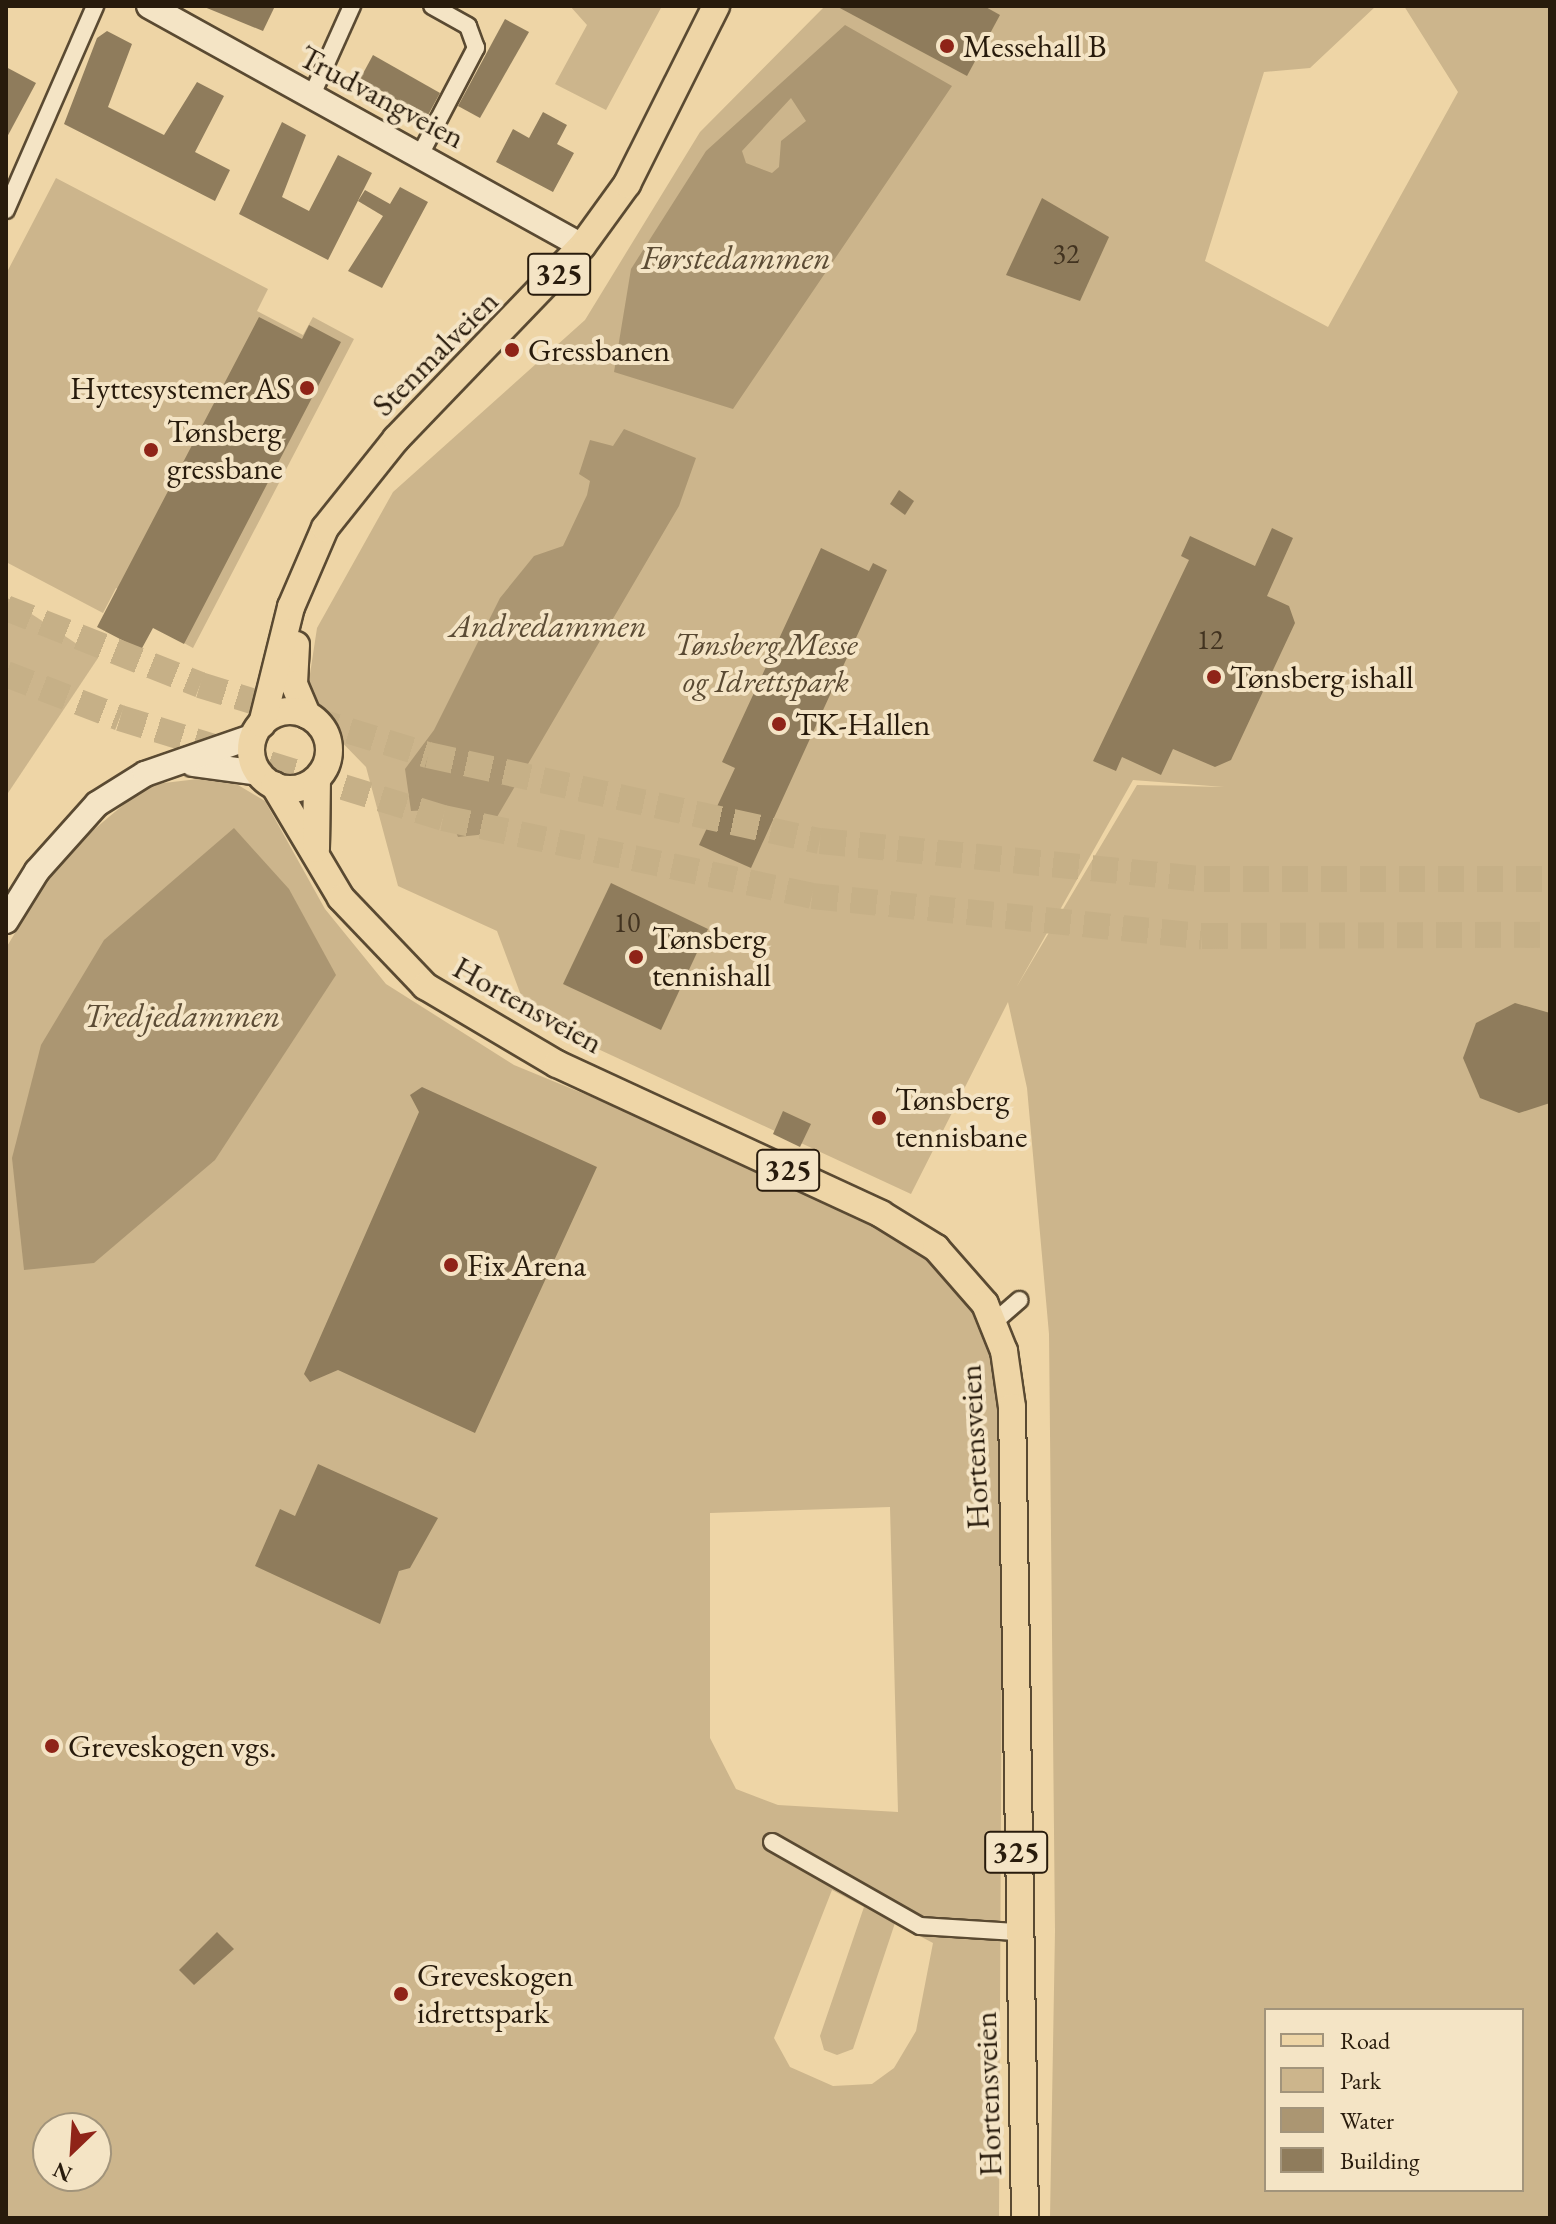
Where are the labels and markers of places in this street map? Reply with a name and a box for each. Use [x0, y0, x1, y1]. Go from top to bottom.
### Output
place label: Messehall B [963, 27, 1107, 65]
marker: Messehall B [938, 37, 956, 55]
place label: Gressbanen [528, 331, 670, 369]
marker: Gressbanen [503, 341, 521, 359]
place label: Hyttesystemer AS [70, 369, 291, 407]
marker: Hyttesystemer AS [298, 379, 316, 397]
place label: Tønsberg gressbane [167, 413, 283, 488]
marker: Tønsberg gressbane [142, 441, 160, 459]
place label: Tønsberg ishall [1230, 658, 1414, 696]
marker: Tønsberg ishall [1205, 668, 1223, 686]
place label: TK-Hallen [795, 705, 930, 743]
marker: TK-Hallen [770, 715, 788, 733]
place label: Tønsberg tennishall [652, 920, 771, 995]
marker: Tønsberg tennishall [627, 948, 645, 966]
place label: Tønsberg tennisbane [895, 1081, 1027, 1156]
marker: Tønsberg tennisbane [870, 1109, 888, 1127]
place label: Fix Arena [467, 1246, 586, 1284]
marker: Fix Arena [442, 1256, 460, 1274]
place label: Greveskogen vgs. [68, 1727, 277, 1765]
marker: Greveskogen vgs. [43, 1737, 61, 1755]
place label: Greveskogen idrettspark [417, 1957, 574, 2032]
marker: Greveskogen idrettspark [392, 1985, 410, 2003]

